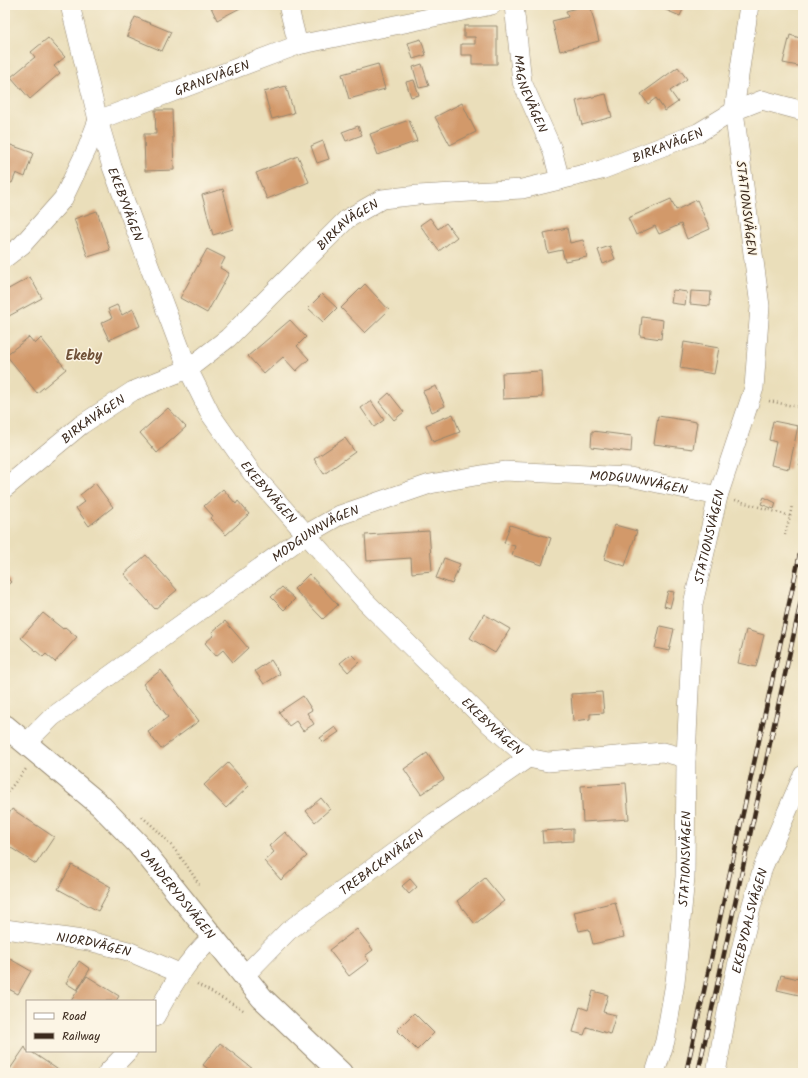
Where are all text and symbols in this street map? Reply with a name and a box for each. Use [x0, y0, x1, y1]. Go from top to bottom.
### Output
street label: MAGNEVÄGEN [507, 54, 553, 137]
street label: GRANEVÄGEN [172, 55, 253, 102]
street label: BIRKAVÄGEN [629, 123, 708, 169]
street label: STATIONSVÄGEN [729, 159, 762, 257]
street label: EKEBYVÄGEN [101, 164, 148, 245]
street label: BIRKAVÄGEN [312, 194, 383, 256]
district label: Ekeby [66, 345, 103, 367]
street label: BIRKAVÄGEN [57, 390, 130, 450]
street label: EKEBYVÄGEN [234, 457, 301, 529]
street label: MODGUNNVÄGEN [589, 466, 690, 501]
street label: STATIONSVÄGEN [689, 487, 731, 586]
street label: MODGUNNVÄGEN [268, 500, 362, 568]
street label: EKEBYVÄGEN [456, 693, 527, 761]
street label: STATIONSVÄGEN [673, 811, 698, 908]
street label: TREBACKAVÄGEN [335, 824, 429, 902]
street label: DANDERYDSVÄGEN [134, 845, 220, 945]
street label: EKEBYDALSVÄGEN [727, 866, 774, 976]
street label: NIORDVÄGEN [55, 927, 133, 963]
legend [26, 1000, 156, 1052]
text: Road [62, 1007, 87, 1026]
text: Railway [62, 1027, 100, 1046]

